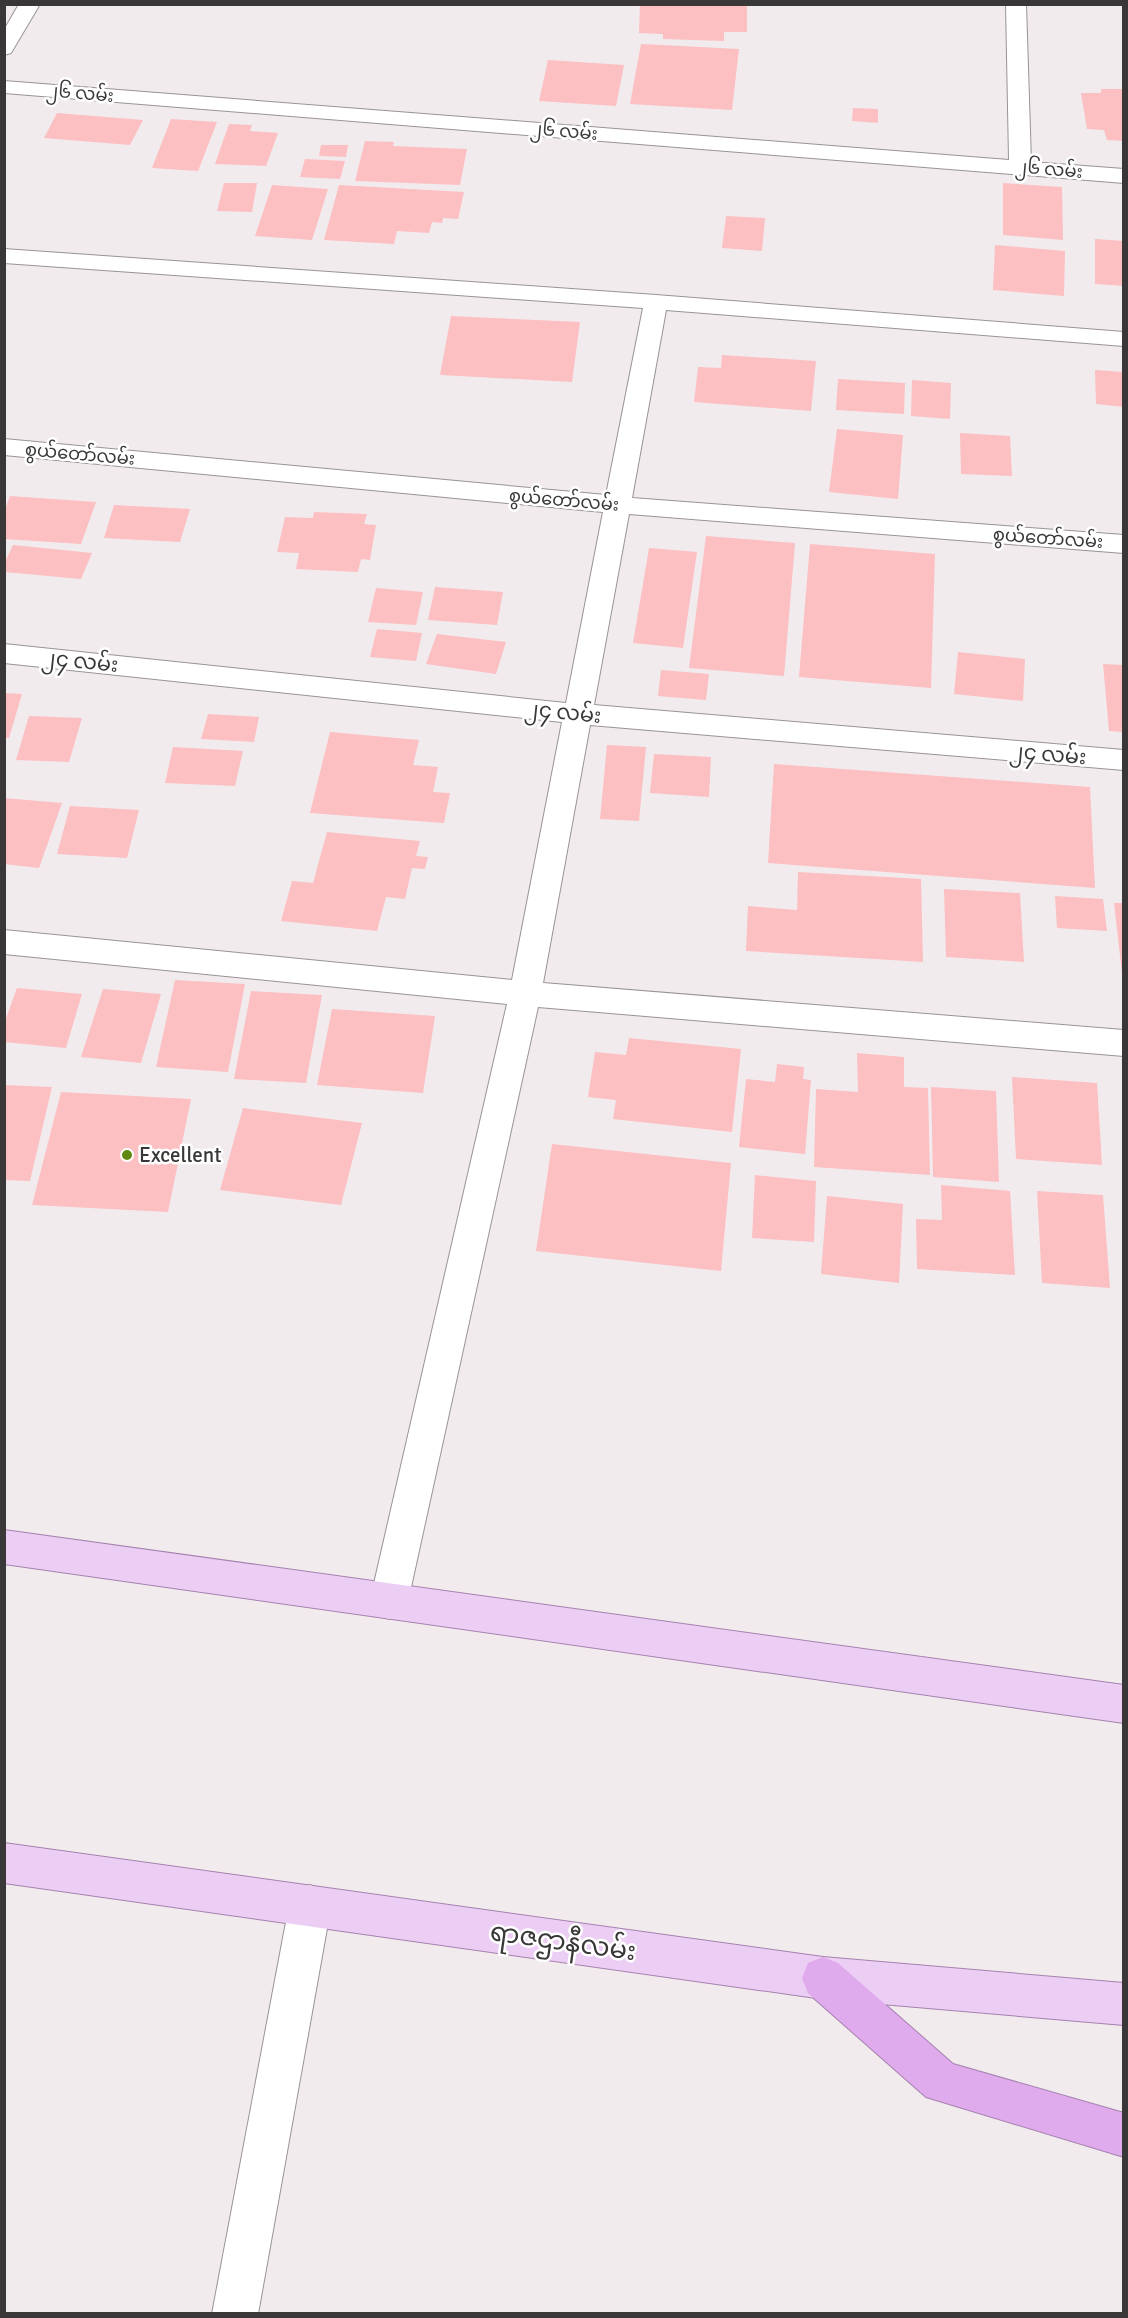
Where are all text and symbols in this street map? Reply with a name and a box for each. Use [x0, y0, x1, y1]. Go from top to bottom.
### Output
street label: ၂၆ လမ်း [45, 77, 115, 111]
street label: ၂၆ လမ်း [529, 115, 599, 149]
street label: ၂၆ လမ်း [1014, 153, 1084, 187]
street label: စွယ်တော်လမ်း [24, 436, 136, 474]
street label: စွယ်တော်လမ်း [508, 482, 620, 520]
street label: စွယ်တော်လမ်း [992, 521, 1104, 557]
street label: ၂၄ လမ်း [40, 641, 120, 682]
street label: ၂၄ လမ်း [523, 692, 603, 733]
street label: ၂၄ လမ်း [1008, 735, 1088, 774]
place label: Excellent [139, 1142, 222, 1168]
marker: Excellent [120, 1148, 134, 1162]
street label: ရာဇဌာနီလမ်း [487, 1914, 638, 1972]

